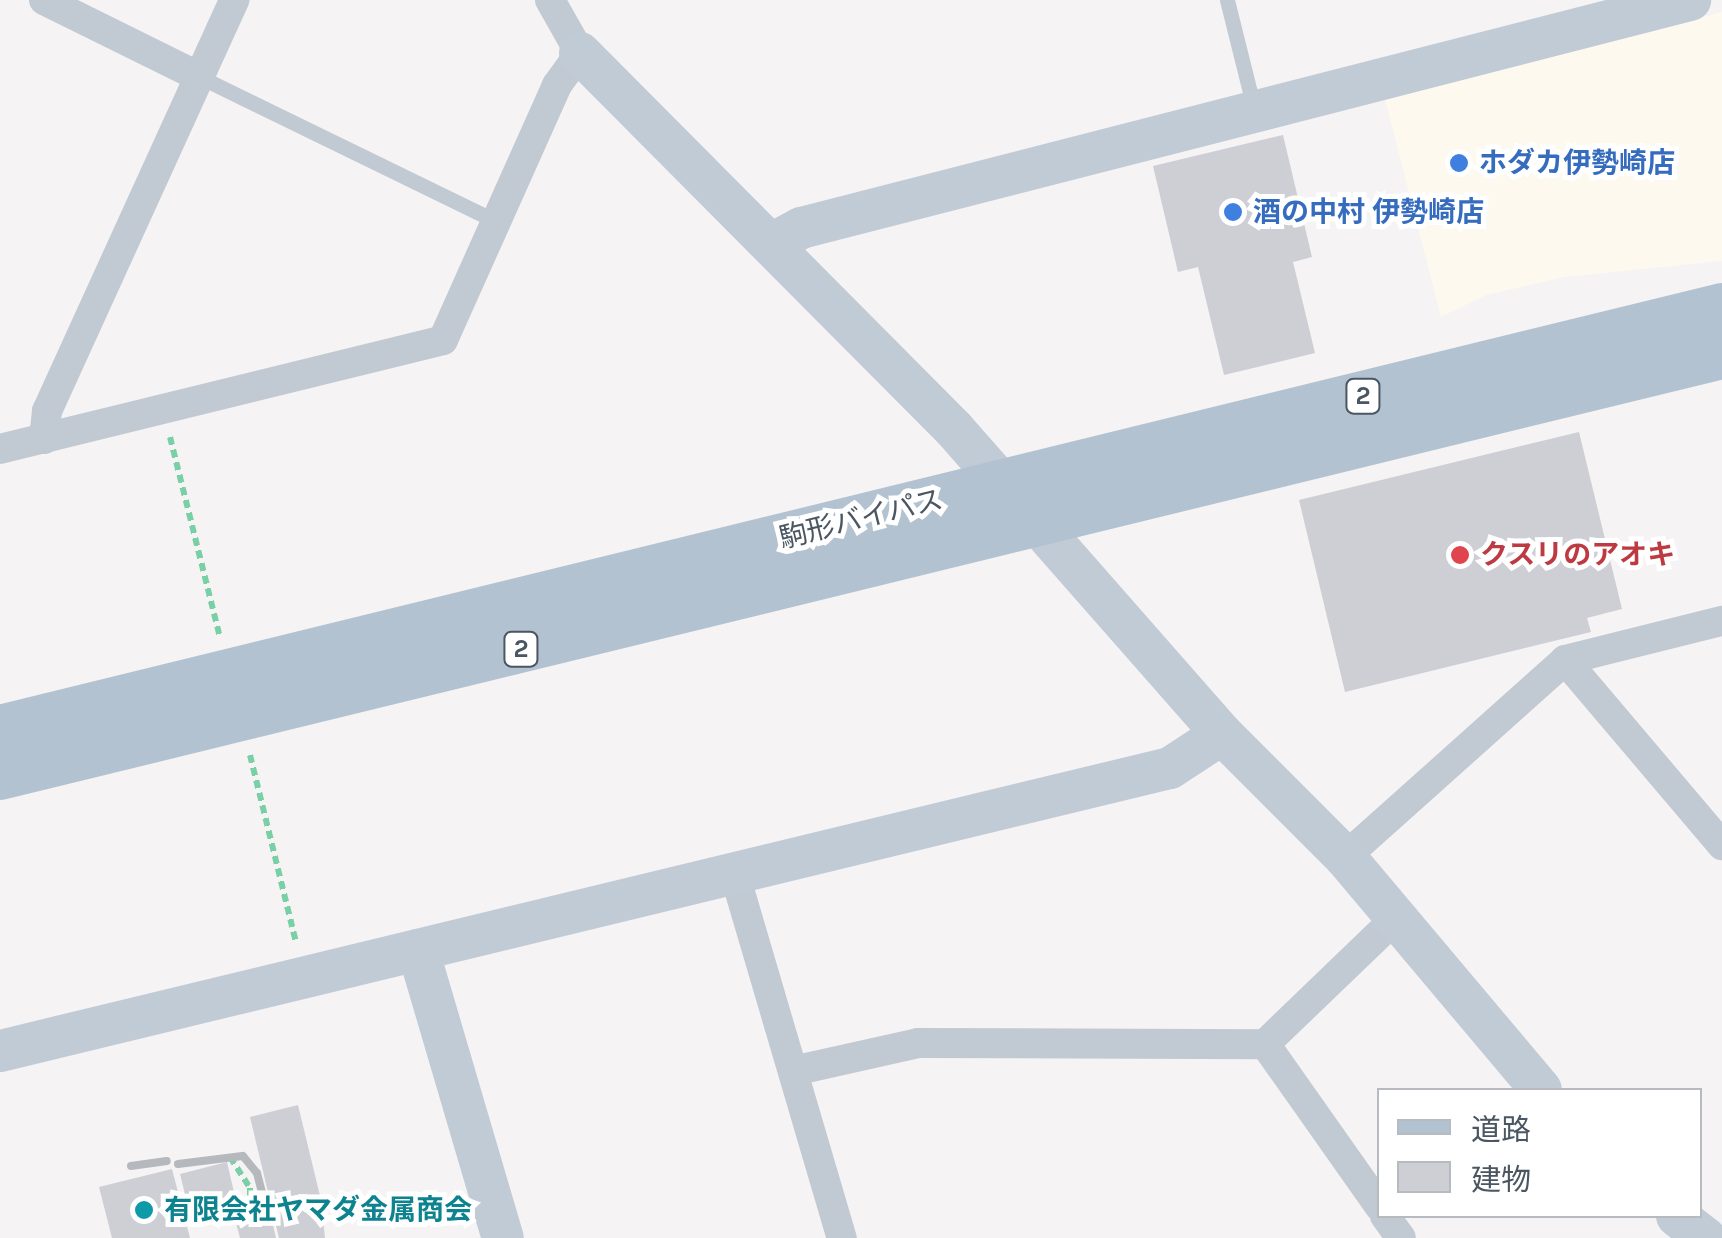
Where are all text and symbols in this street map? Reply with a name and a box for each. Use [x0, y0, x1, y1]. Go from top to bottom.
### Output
place label: ホダカ伊勢崎店 [1479, 146, 1675, 180]
marker: ホダカ伊勢崎店 [1448, 152, 1470, 174]
place label: 酒の中村 伊勢崎店 [1253, 195, 1484, 229]
marker: 酒の中村 伊勢崎店 [1222, 201, 1244, 223]
road number: 2 [1343, 376, 1383, 416]
street label: 駒形バイパス [775, 482, 947, 556]
place label: クスリのアオキ [1480, 538, 1676, 572]
marker: クスリのアオキ [1449, 544, 1471, 566]
road number: 2 [501, 629, 541, 669]
legend [1377, 1088, 1702, 1218]
text: 道路 [1471, 1112, 1531, 1148]
text: 建物 [1471, 1162, 1531, 1198]
place label: 有限会社ヤマダ金属商会 [164, 1193, 472, 1227]
marker: 有限会社ヤマダ金属商会 [133, 1199, 155, 1221]

